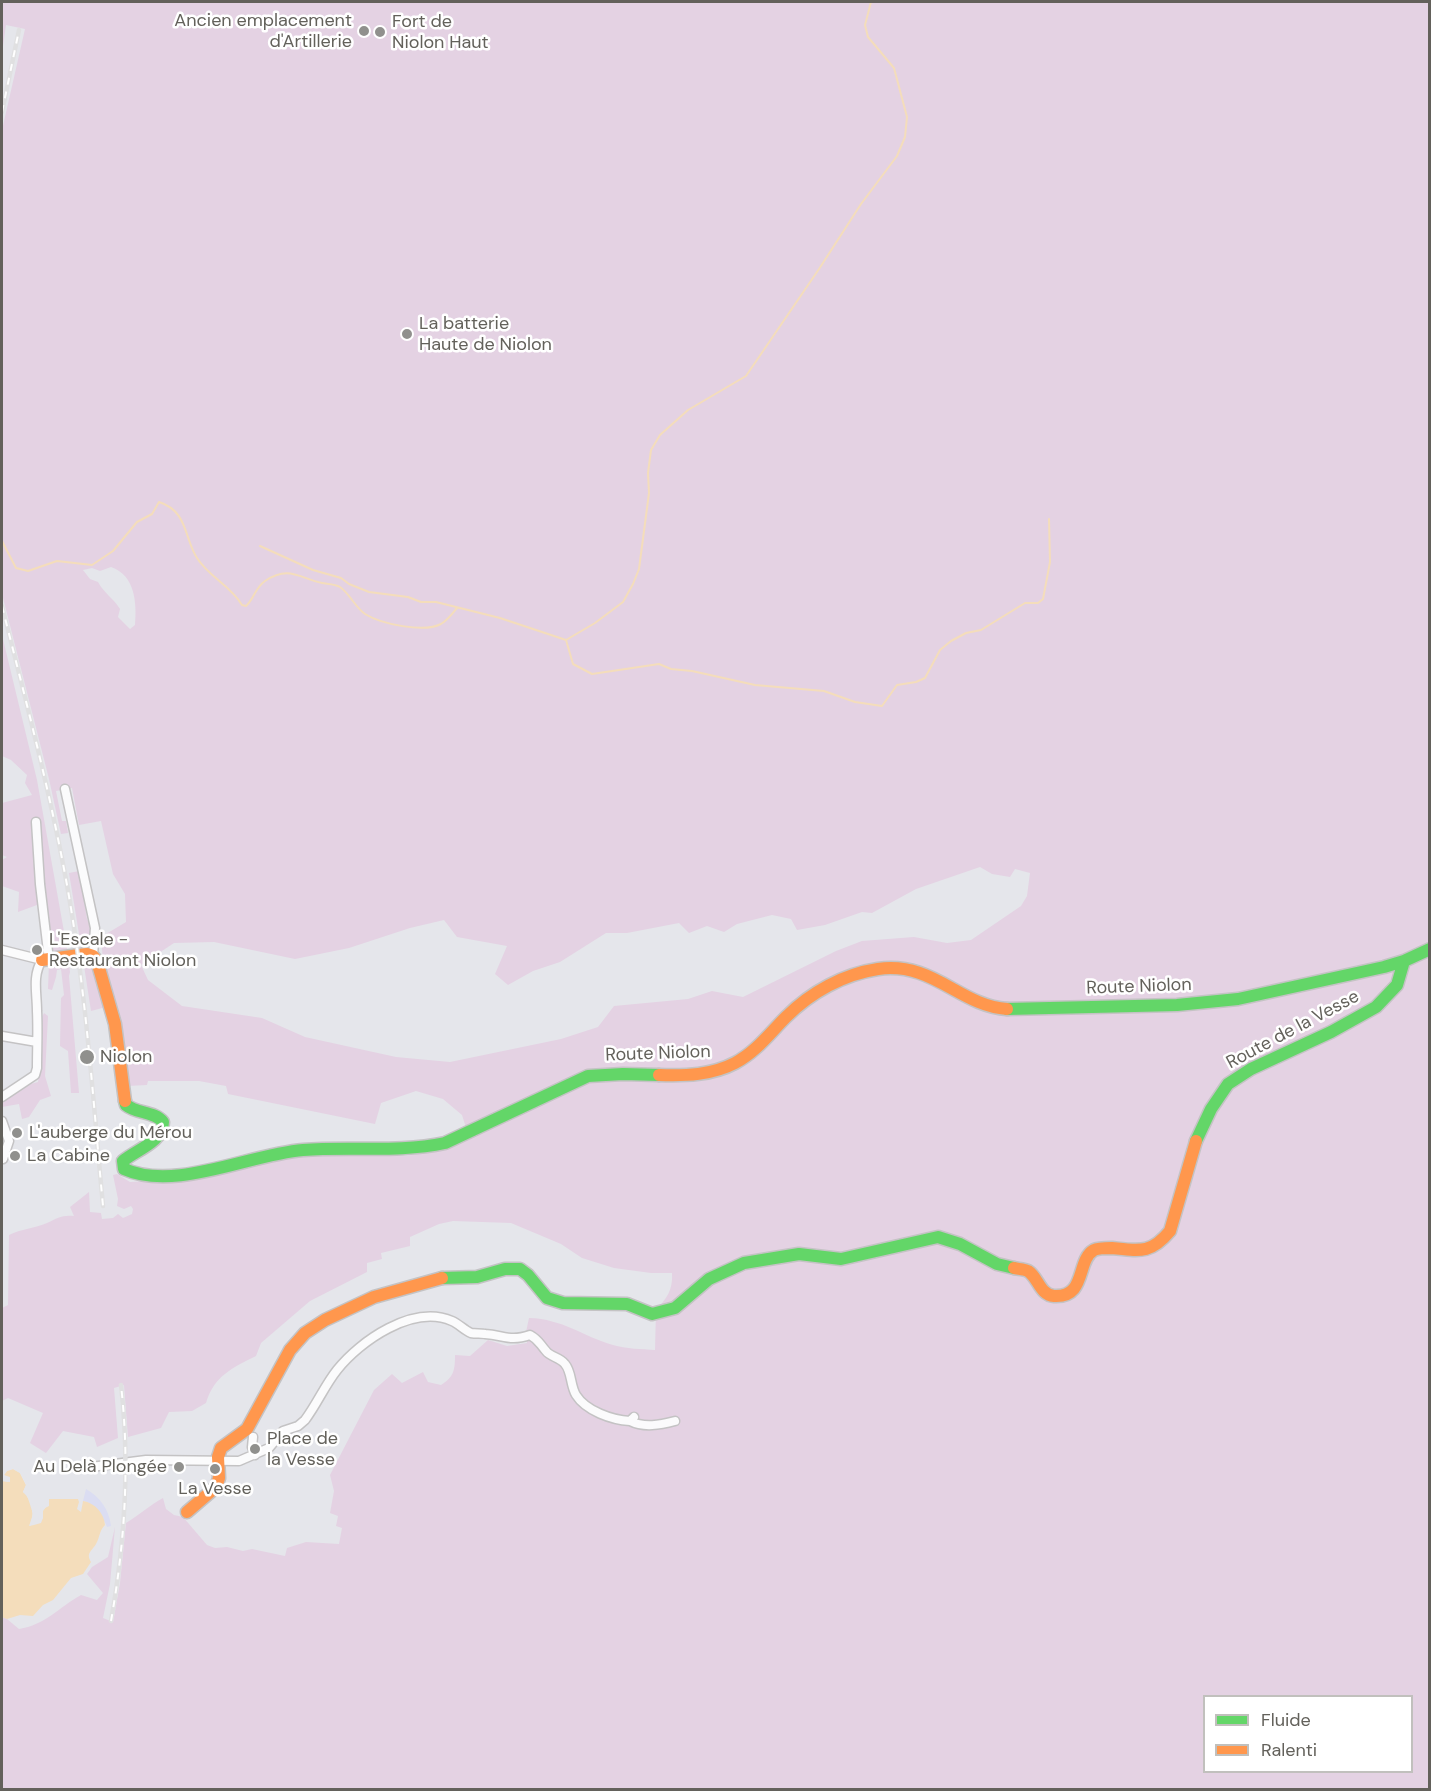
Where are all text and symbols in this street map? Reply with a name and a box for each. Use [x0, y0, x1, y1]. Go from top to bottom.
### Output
place label: Ancien emplacement d'Artillerie [174, 10, 352, 52]
place label: Fort de Niolon Haut [392, 11, 489, 54]
marker: Ancien emplacement d'Artillerie [357, 24, 371, 38]
marker: Fort de Niolon Haut [373, 25, 387, 39]
place label: La batterie Haute de Niolon [419, 313, 552, 356]
marker: La batterie Haute de Niolon [400, 327, 414, 341]
place label: L'Escale - Restaurant Niolon [49, 929, 196, 972]
marker: L'Escale - Restaurant Niolon [30, 943, 44, 957]
street label: Route Niolon [1086, 974, 1192, 1000]
street label: Route de la Vesse [1223, 986, 1363, 1074]
street label: Route Niolon [605, 1041, 711, 1067]
place label: Niolon [100, 1046, 152, 1068]
marker: Niolon [78, 1048, 96, 1066]
place label: L'auberge du Mérou [29, 1122, 192, 1144]
marker: L'auberge du Mérou [10, 1126, 24, 1140]
place label: La Cabine [27, 1145, 110, 1167]
marker: La Cabine [8, 1149, 22, 1163]
place label: Place de la Vesse [267, 1428, 338, 1470]
marker: Place de la Vesse [248, 1442, 262, 1456]
place label: Au Delà Plongée [33, 1456, 167, 1478]
marker: Au Delà Plongée [172, 1460, 186, 1474]
marker: La Vesse [208, 1462, 222, 1476]
place label: La Vesse [178, 1478, 252, 1500]
legend [1203, 1695, 1413, 1773]
text: Fluide [1261, 1708, 1311, 1732]
text: Ralenti [1261, 1738, 1317, 1762]

